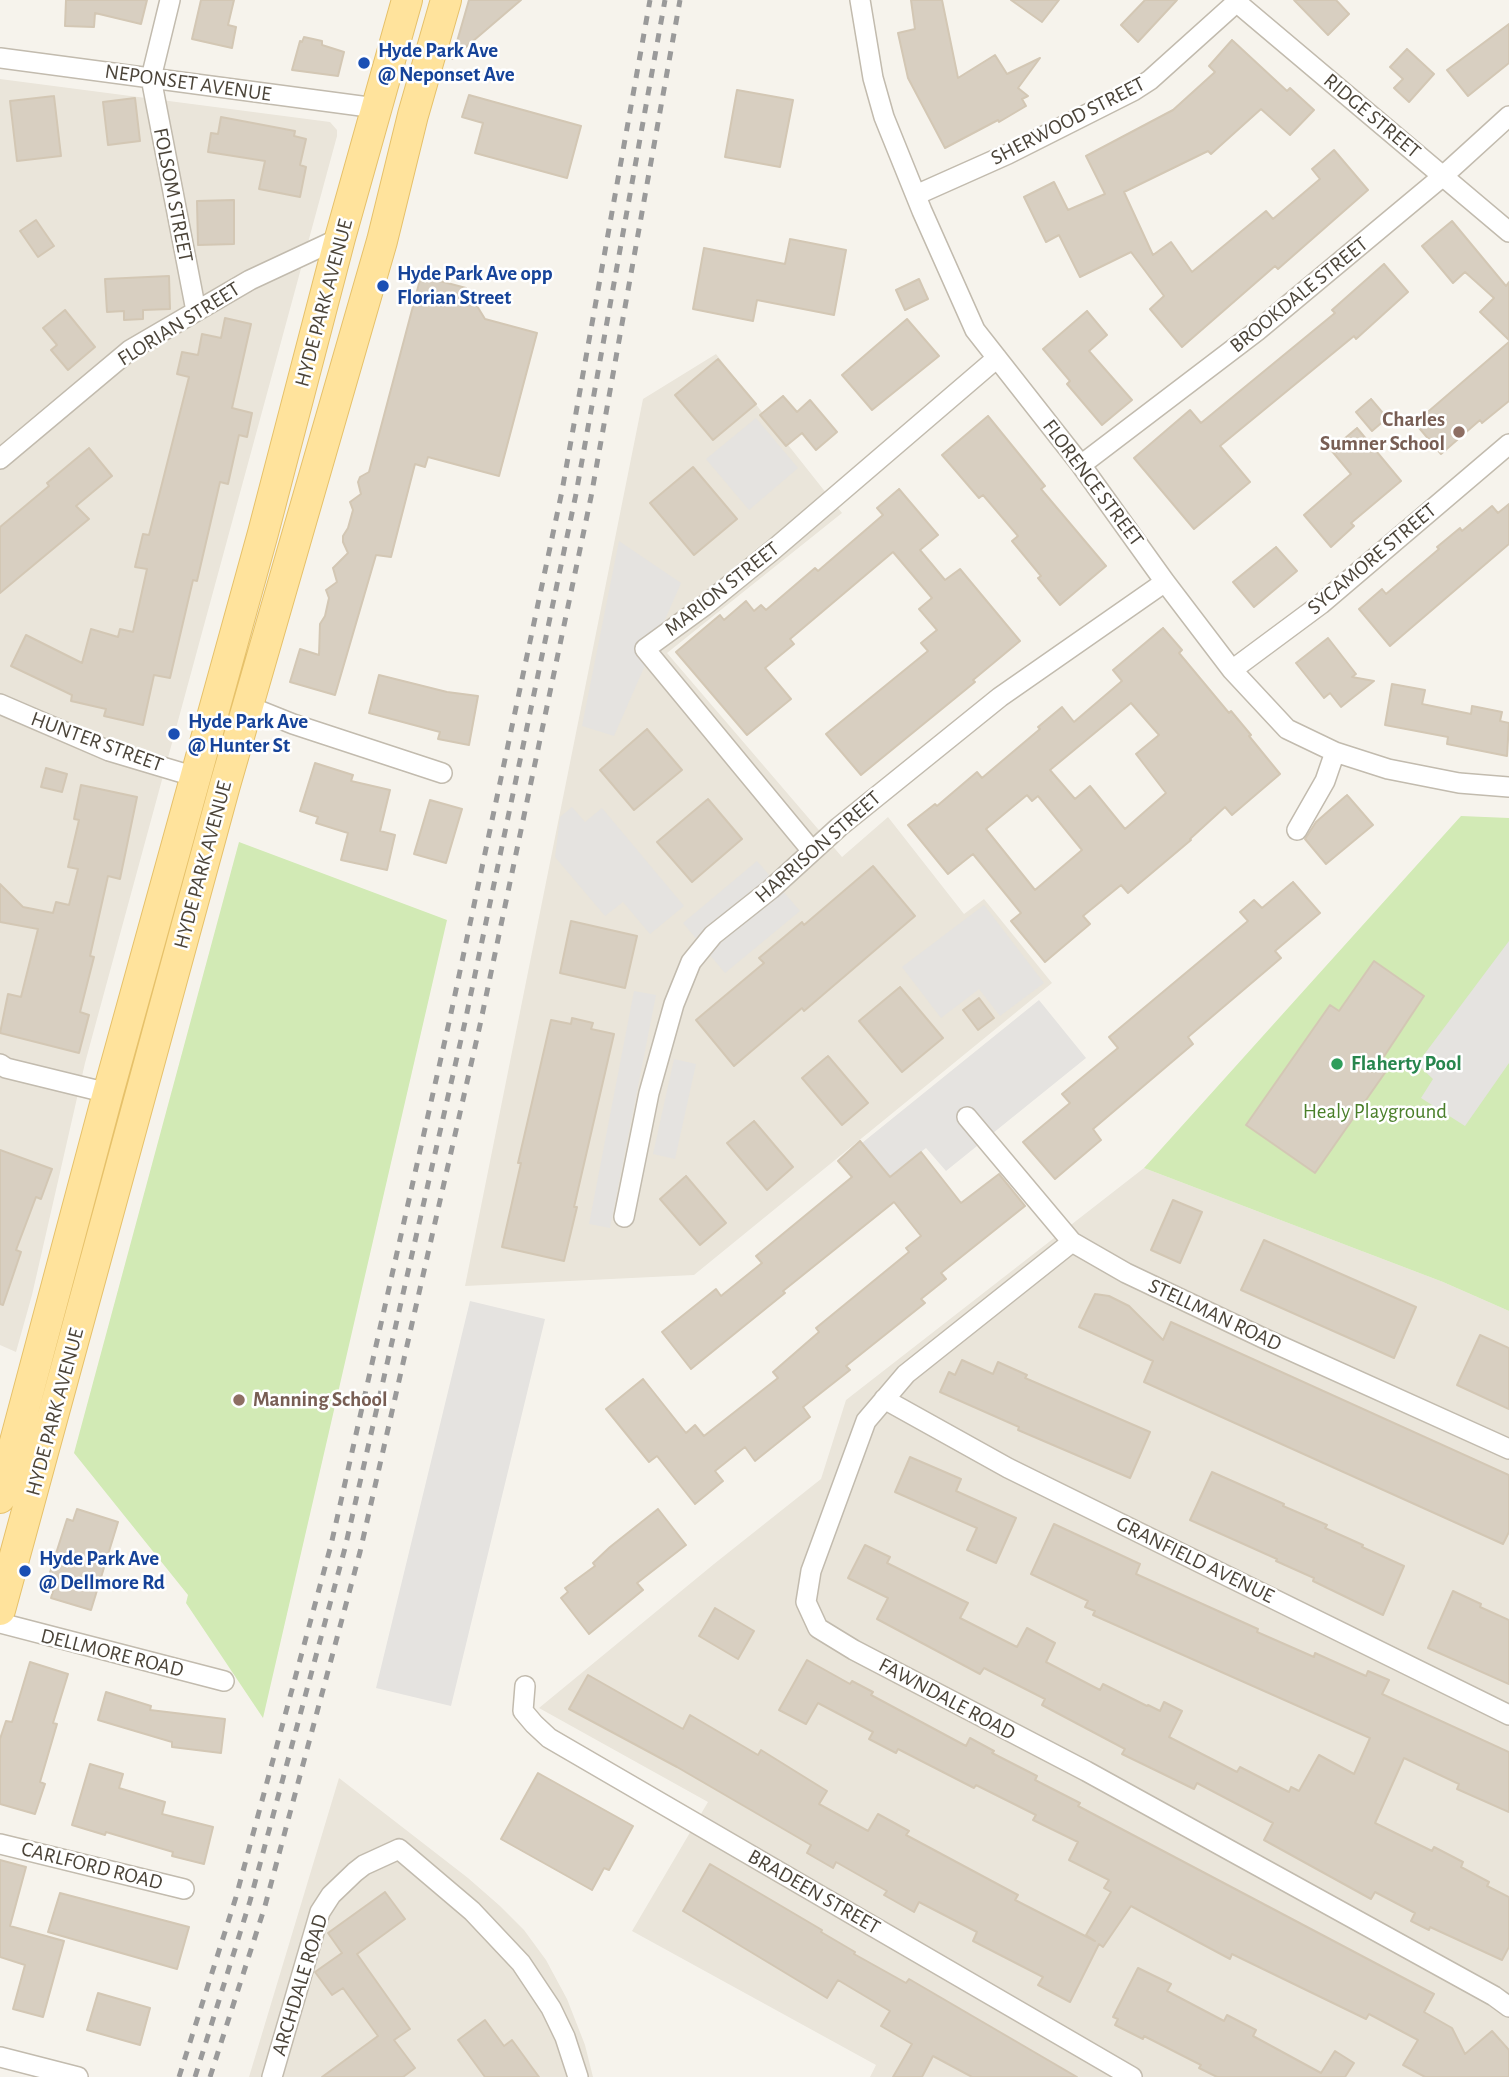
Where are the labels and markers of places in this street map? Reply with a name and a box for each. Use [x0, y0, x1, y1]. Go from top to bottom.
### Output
place label: Hyde Park Ave @ Neponset Ave [378, 38, 515, 88]
marker: Hyde Park Ave @ Neponset Ave [356, 55, 372, 71]
place label: Hyde Park Ave opp Florian Street [397, 261, 553, 311]
marker: Hyde Park Ave opp Florian Street [375, 278, 391, 294]
place label: Charles Sumner School [1320, 407, 1445, 457]
marker: Charles Sumner School [1451, 424, 1467, 440]
place label: Hyde Park Ave @ Hunter St [188, 709, 308, 759]
marker: Hyde Park Ave @ Hunter St [166, 726, 182, 742]
place label: Flaherty Pool [1351, 1051, 1462, 1077]
marker: Flaherty Pool [1329, 1056, 1345, 1072]
place label: Manning School [253, 1387, 387, 1413]
marker: Manning School [231, 1392, 247, 1408]
place label: Hyde Park Ave @ Dellmore Rd [39, 1546, 165, 1596]
marker: Hyde Park Ave @ Dellmore Rd [17, 1563, 33, 1579]

